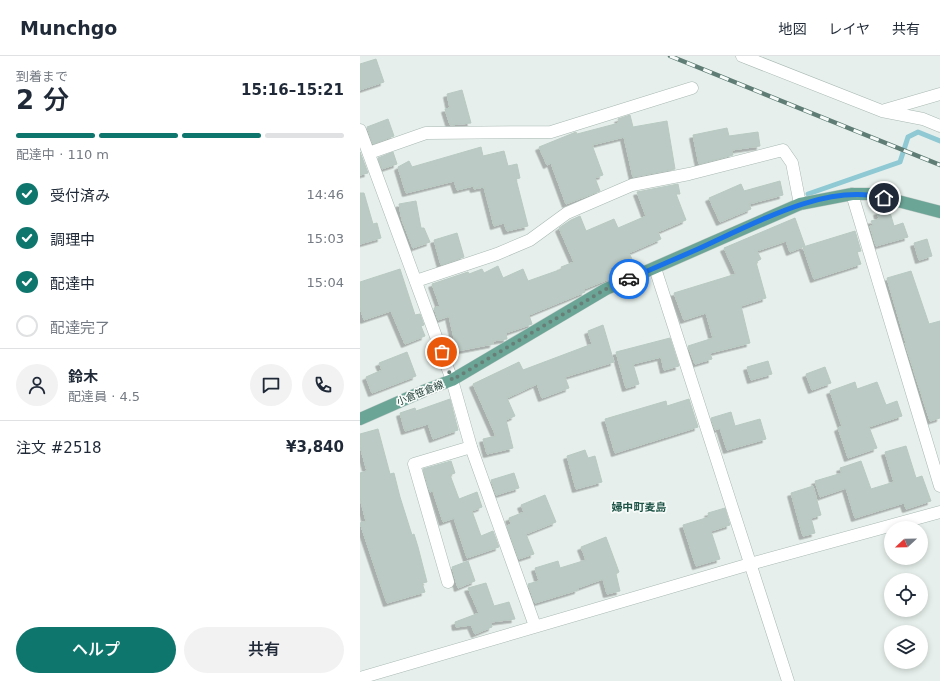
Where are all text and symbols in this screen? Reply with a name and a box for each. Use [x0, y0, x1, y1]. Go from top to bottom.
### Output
text: Munchgo [20, 17, 117, 39]
text: 地図 [778, 21, 806, 37]
text: レイヤ [828, 21, 870, 37]
text: 共有 [892, 21, 920, 37]
text: 到着まで [16, 69, 68, 84]
text: 15:16–15:21 [241, 81, 344, 99]
text: 2 分 [16, 85, 69, 115]
text: 配達中 · 110 m [16, 147, 109, 162]
pin [867, 181, 901, 215]
icon: check [16, 183, 38, 205]
text: 受付済み [50, 187, 110, 205]
text: 14:46 [307, 187, 344, 202]
icon: home [873, 187, 895, 209]
icon: check [16, 227, 38, 249]
text: 調理中 [50, 231, 95, 249]
text: 15:03 [307, 231, 344, 246]
courier [609, 259, 649, 299]
icon: car [618, 268, 640, 290]
icon: check [16, 271, 38, 293]
text: 配達中 [50, 275, 95, 293]
text: 15:04 [307, 275, 344, 290]
text: 配達完了 [50, 319, 110, 337]
pin [425, 335, 459, 369]
icon: bag [431, 341, 453, 363]
button: person [16, 364, 58, 406]
button: chat [250, 364, 292, 406]
button: phone [302, 364, 344, 406]
text: 鈴木 [68, 368, 98, 386]
street label: 小倉笹倉線 [395, 379, 445, 407]
text: 配達員 · 4.5 [68, 389, 140, 404]
text: ¥3,840 [286, 438, 344, 456]
text: 注文 #2518 [16, 439, 102, 457]
district label: 婦中町麦島 [612, 501, 667, 514]
north arrow [884, 521, 928, 565]
map controls [884, 521, 928, 669]
button: locate [884, 573, 928, 617]
button: layers [884, 625, 928, 669]
button: ヘルプ [16, 627, 176, 673]
button: 共有 [184, 627, 344, 673]

